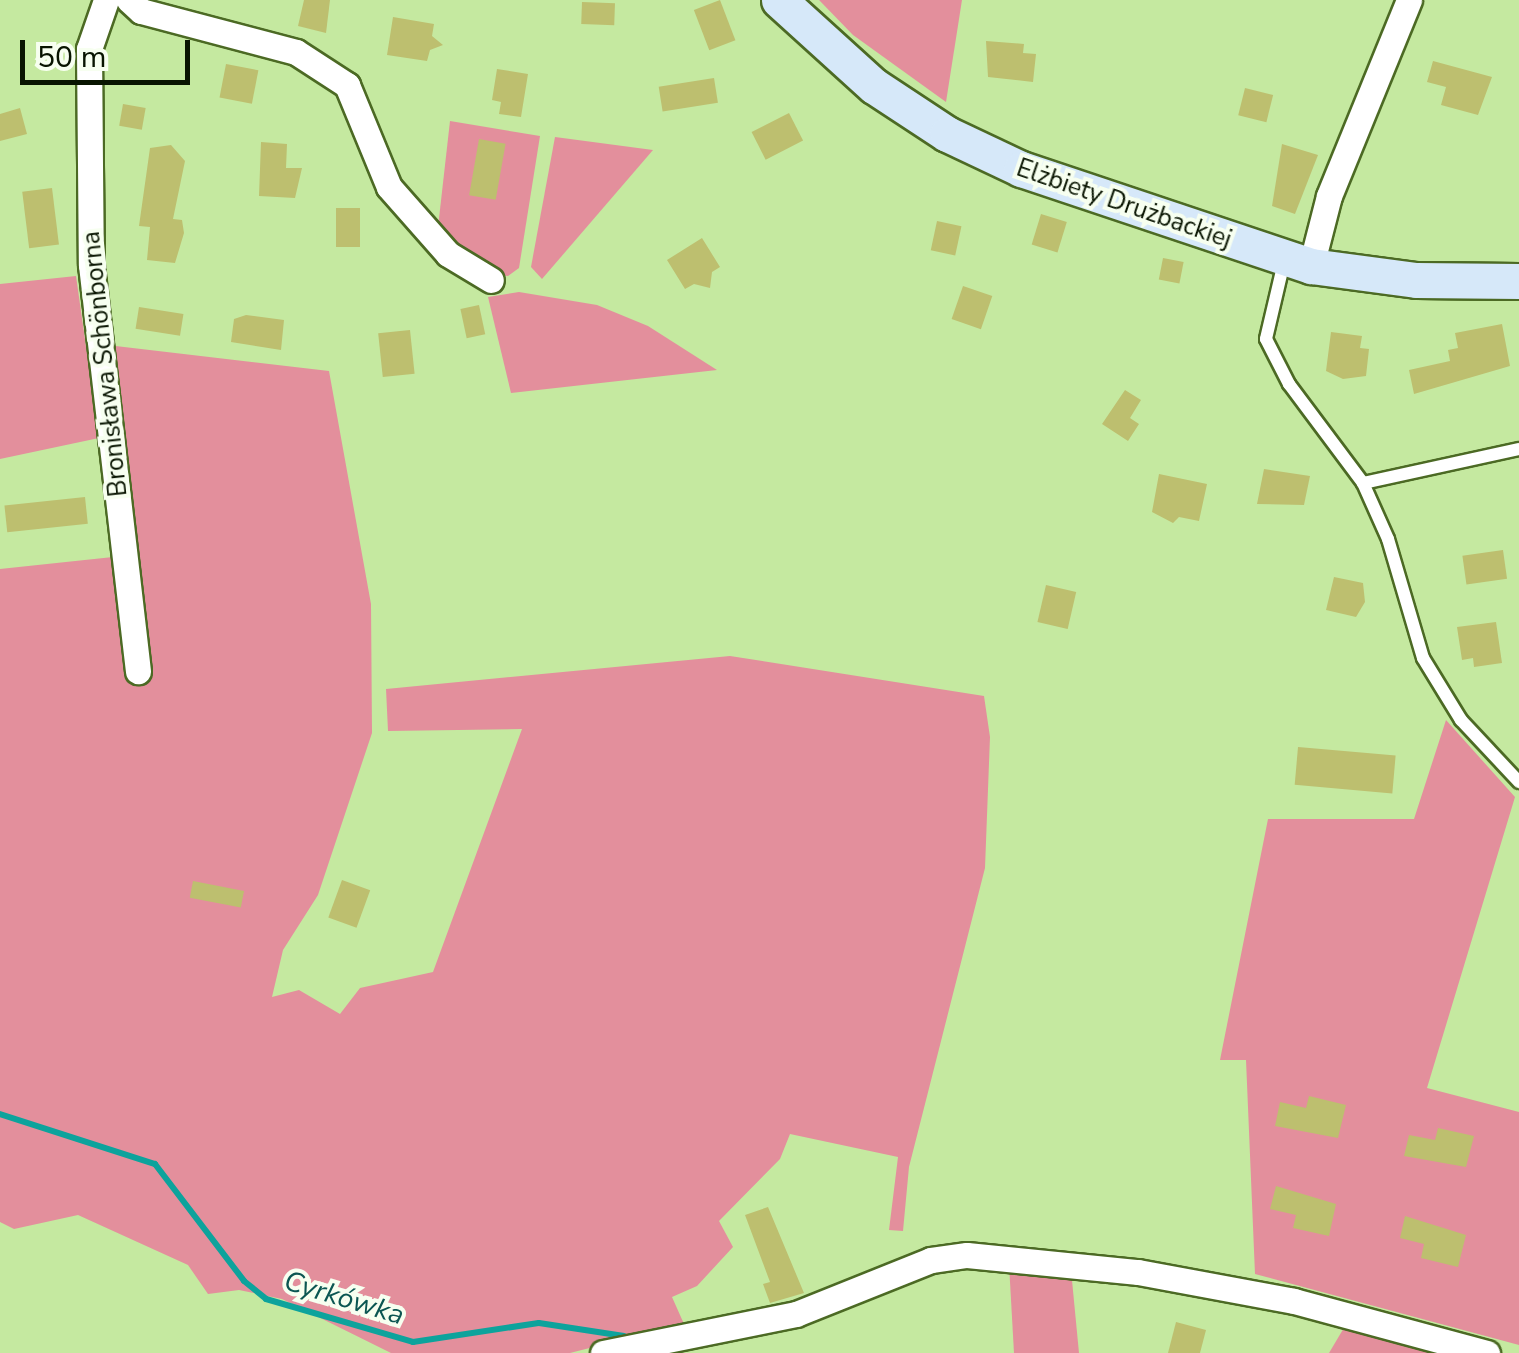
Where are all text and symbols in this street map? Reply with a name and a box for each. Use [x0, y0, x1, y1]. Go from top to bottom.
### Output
scale bar [25, 20, 195, 82]
text: 50 m [37, 37, 106, 78]
street label: Elżbiety Drużbackiej [1013, 153, 1235, 255]
street label: Bronisława Schönborna [76, 230, 134, 498]
water label: Cyrkówka [280, 1264, 408, 1332]

